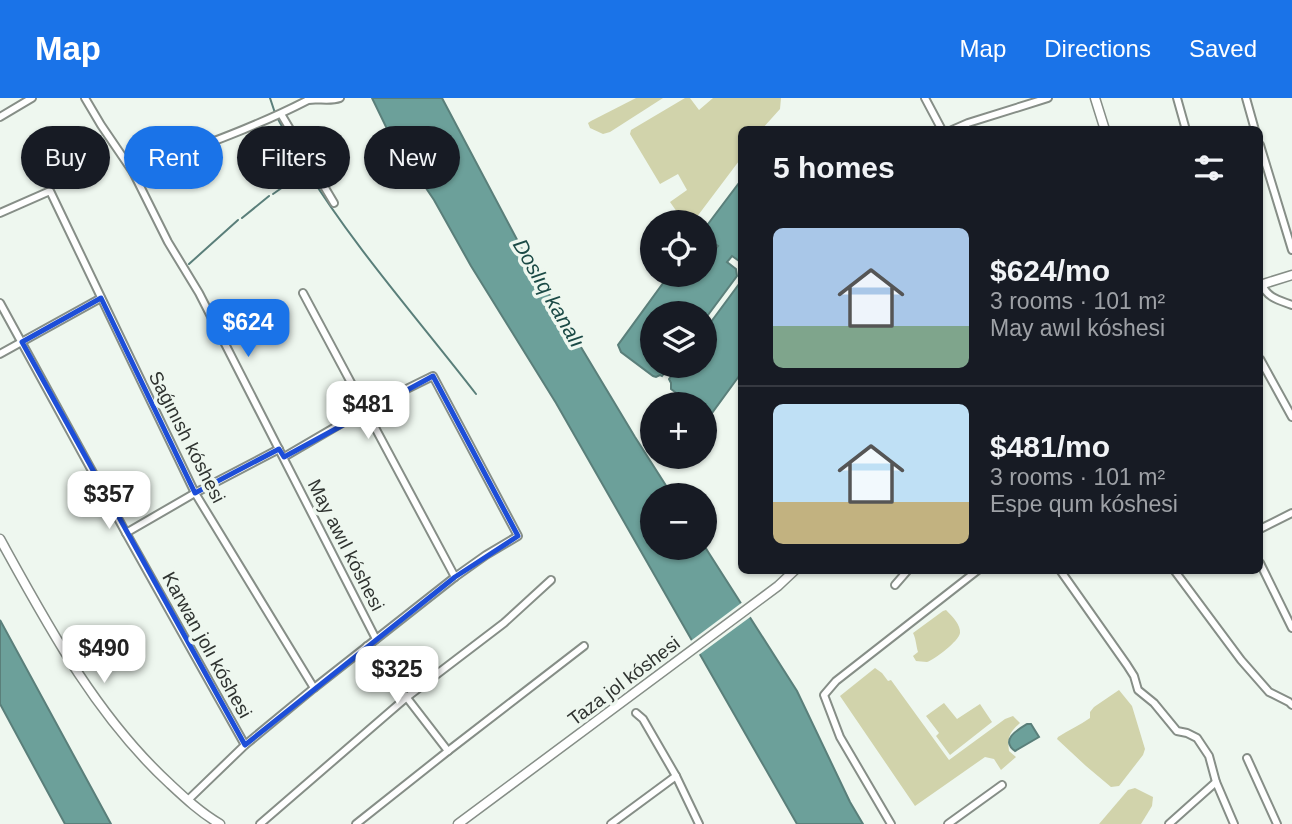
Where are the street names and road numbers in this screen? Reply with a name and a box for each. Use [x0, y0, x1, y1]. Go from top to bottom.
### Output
street label: Saǵınısh kóshesi [145, 368, 229, 506]
street label: May awıl kóshesi [304, 476, 388, 614]
street label: Karwan jolı kóshesi [158, 568, 256, 722]
street label: Taza jol kóshesi [564, 632, 684, 730]

